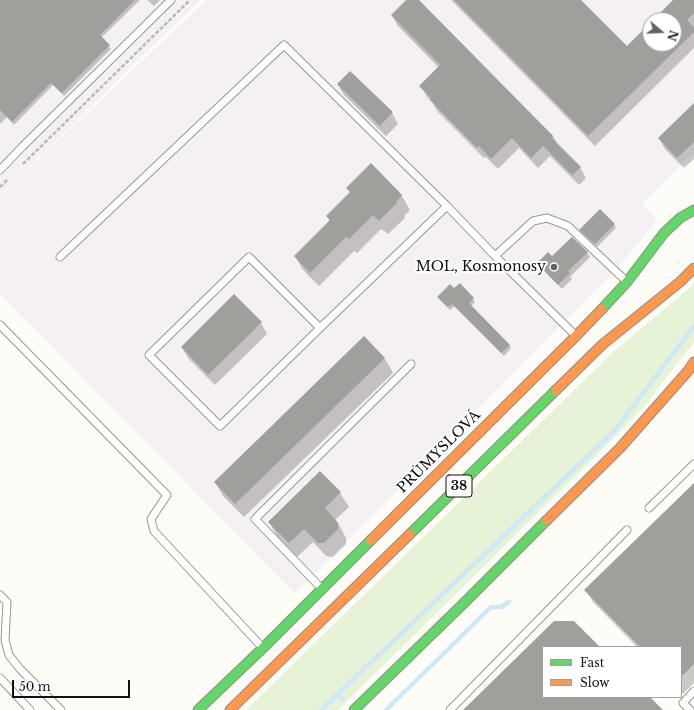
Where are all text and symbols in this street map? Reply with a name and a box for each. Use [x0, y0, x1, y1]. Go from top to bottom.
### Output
north arrow [642, 12, 682, 52]
text: N [664, 28, 681, 43]
place label: MOL, Kosmonosy [416, 259, 546, 275]
marker: MOL, Kosmonosy [549, 262, 559, 272]
street label: PRŮMYSLOVÁ [394, 407, 484, 497]
road number: 38 [446, 475, 472, 497]
legend [542, 646, 682, 698]
text: Fast [580, 655, 604, 670]
scale bar [14, 672, 132, 698]
text: Slow [580, 675, 609, 690]
text: 50 m [19, 679, 51, 694]

